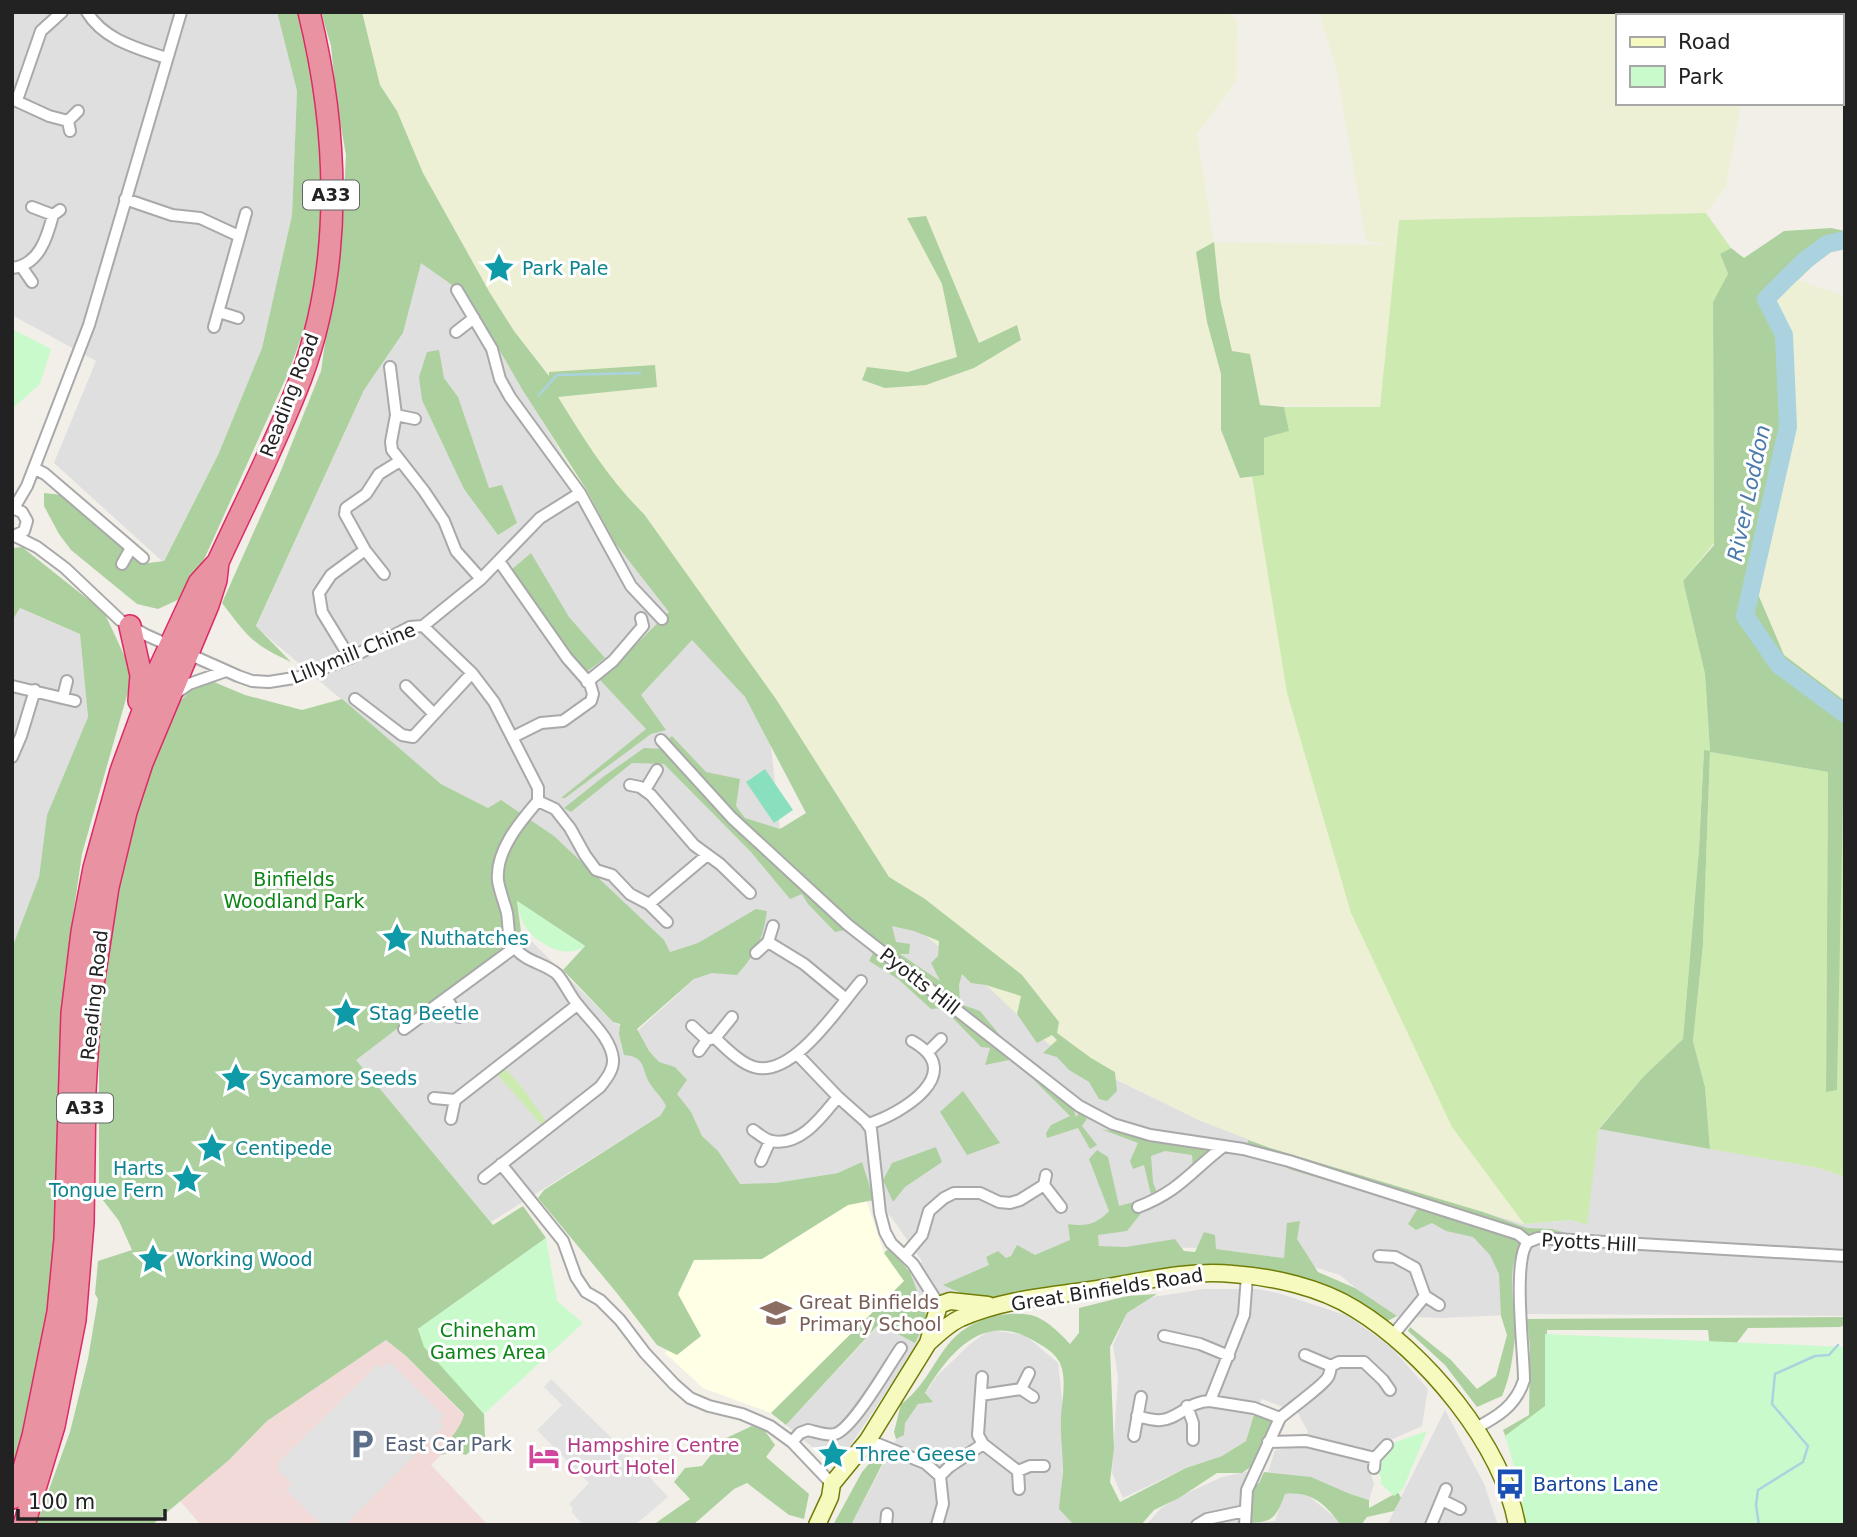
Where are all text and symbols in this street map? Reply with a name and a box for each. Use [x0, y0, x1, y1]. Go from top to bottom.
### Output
legend [1616, 14, 1843, 105]
text: Road [1678, 30, 1731, 54]
text: Park [1678, 65, 1724, 89]
road number: A33 [303, 180, 359, 210]
place icon: Park Pale [482, 251, 516, 285]
place label: Park Pale [522, 257, 608, 279]
street label: Reading Road [255, 330, 323, 460]
water label: River Loddon [1723, 423, 1775, 563]
street label: Lillymill Chine [288, 618, 418, 688]
park label: Binfields Woodland Park [223, 868, 365, 912]
place icon: Nuthatches [380, 921, 414, 955]
place label: Nuthatches [420, 927, 529, 949]
street label: Reading Road [76, 929, 112, 1061]
street label: Pyotts Hill [876, 943, 964, 1019]
place icon: Stag Beetle [329, 996, 363, 1030]
place label: Stag Beetle [369, 1002, 479, 1024]
place icon: Sycamore Seeds [219, 1061, 253, 1095]
place label: Sycamore Seeds [259, 1067, 417, 1089]
road number: A33 [57, 1093, 113, 1122]
place icon: Centipede [195, 1131, 229, 1165]
place label: Centipede [235, 1137, 332, 1159]
place label: Harts Tongue Fern [48, 1157, 164, 1201]
place icon: Harts Tongue Fern [170, 1162, 204, 1196]
street label: Pyotts Hill [1541, 1229, 1637, 1255]
place icon: Working Wood [136, 1242, 170, 1276]
place label: Working Wood [176, 1248, 313, 1270]
street label: Great Binfields Road [1010, 1263, 1204, 1315]
place label: Great Binfields Primary School [799, 1291, 942, 1335]
school or university icon: Great Binfields Primary School [759, 1296, 793, 1330]
park label: Chineham Games Area [430, 1319, 546, 1363]
parking icon: East Car Park [345, 1427, 379, 1461]
place label: East Car Park [385, 1433, 512, 1455]
place label: Hampshire Centre Court Hotel [567, 1434, 739, 1478]
place icon: Three Geese [816, 1437, 850, 1471]
hotel icon: Hampshire Centre Court Hotel [527, 1439, 561, 1473]
place label: Three Geese [855, 1443, 976, 1465]
bus stop icon: Bartons Lane [1493, 1467, 1527, 1501]
place label: Bartons Lane [1533, 1473, 1659, 1495]
scale bar [18, 1478, 164, 1522]
text: 100 m [28, 1490, 95, 1514]

